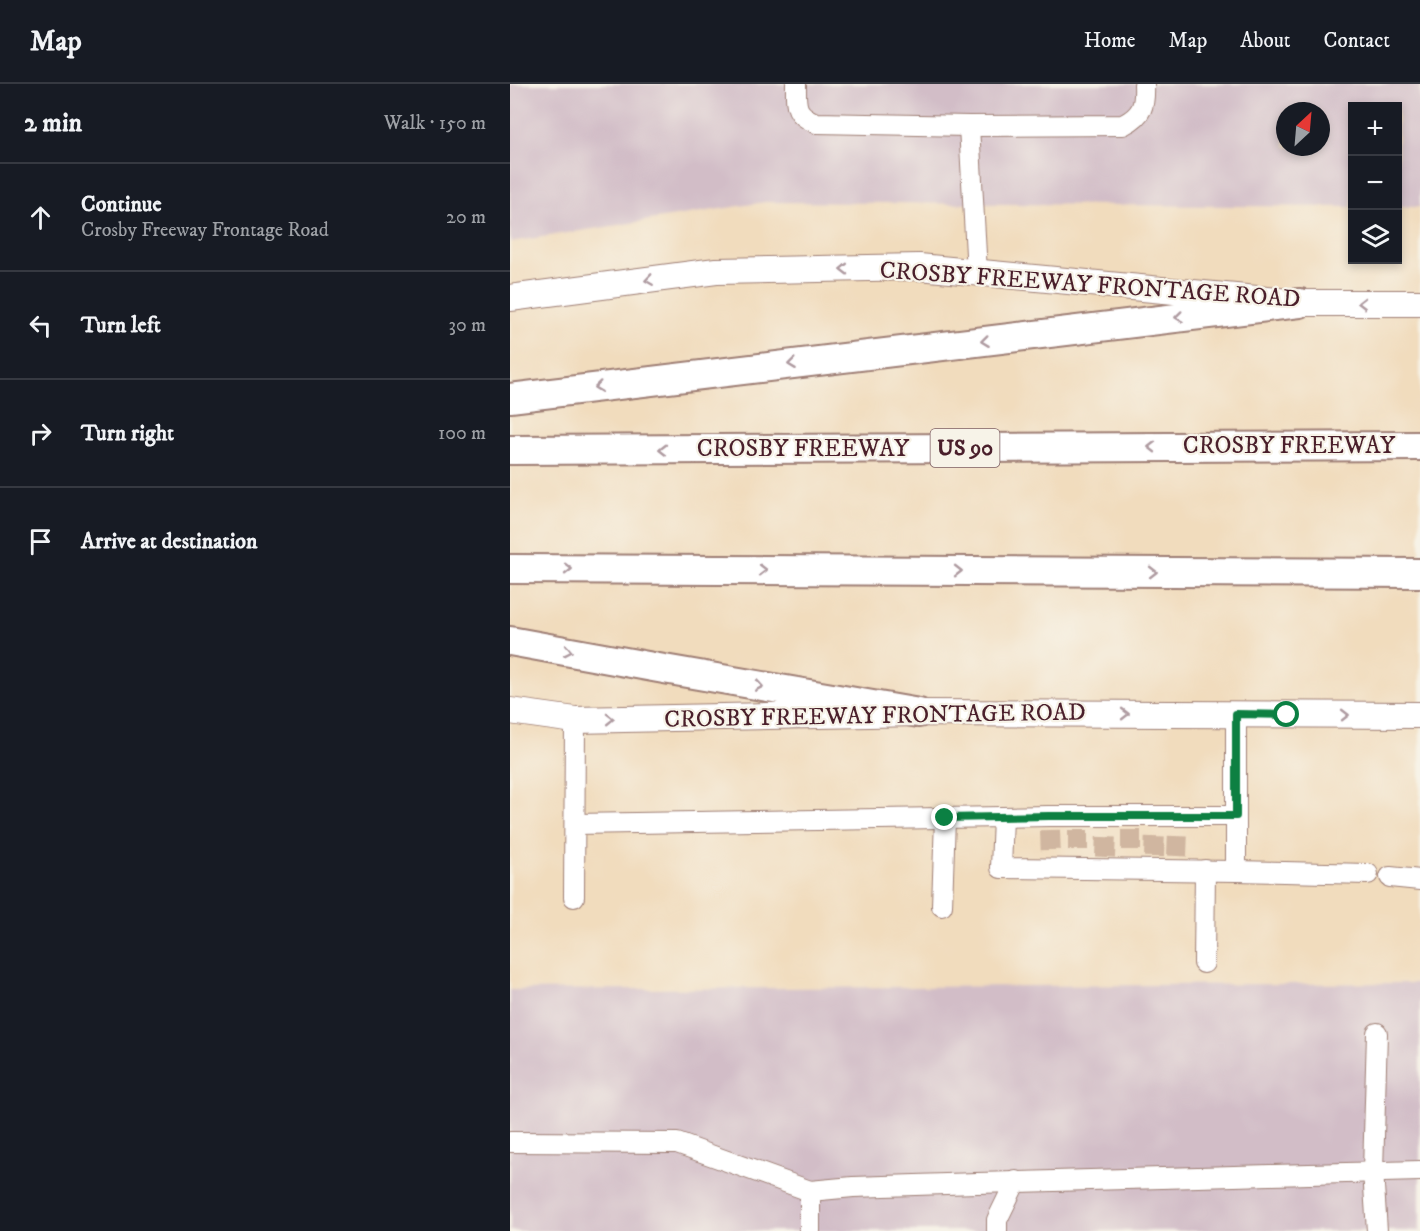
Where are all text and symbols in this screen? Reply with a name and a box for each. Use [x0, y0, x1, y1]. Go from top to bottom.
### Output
text: Map [30, 24, 82, 59]
text: Home [1084, 28, 1136, 54]
text: Map [1169, 28, 1207, 54]
text: About [1240, 28, 1291, 54]
text: Contact [1324, 28, 1390, 54]
north arrow [1276, 102, 1330, 156]
map controls [1348, 102, 1402, 264]
button: + [1348, 102, 1402, 156]
text: 2 min [24, 107, 82, 140]
text: Walk · 150 m [384, 111, 486, 136]
button: − [1348, 156, 1402, 210]
text: Continue [81, 191, 162, 218]
icon: ahead [24, 201, 57, 234]
text: 20 m [446, 205, 486, 230]
button: layers [1348, 210, 1402, 264]
text: Crosby Freeway Frontage Road [81, 218, 329, 243]
street label: CROSBY FREEWAY FRONTAGE ROAD [879, 255, 1301, 315]
one-way arrow [839, 262, 848, 275]
one-way arrow [645, 273, 654, 285]
one-way arrow [1357, 297, 1366, 309]
icon: left [24, 309, 57, 342]
one-way arrow [1174, 311, 1184, 323]
text: Turn left [81, 312, 161, 339]
text: 30 m [448, 313, 486, 338]
one-way arrow [981, 334, 990, 347]
one-way arrow [787, 358, 796, 370]
one-way arrow [594, 381, 603, 393]
icon: right [24, 417, 57, 450]
text: Turn right [81, 420, 174, 447]
text: 100 m [438, 421, 486, 446]
road number: US 90 [930, 429, 1000, 467]
street label: CROSBY FREEWAY [1183, 431, 1396, 461]
street label: CROSBY FREEWAY [697, 434, 910, 464]
one-way arrow [1147, 441, 1156, 453]
one-way arrow [658, 443, 667, 456]
icon: arrive [24, 525, 57, 558]
text: Arrive at destination [81, 528, 258, 555]
one-way arrow [564, 563, 573, 575]
one-way arrow [759, 564, 768, 576]
one-way arrow [954, 565, 963, 577]
one-way arrow [1149, 566, 1158, 578]
one-way arrow [562, 644, 572, 657]
one-way arrow [755, 679, 764, 691]
street label: CROSBY FREEWAY FRONTAGE ROAD [664, 697, 1086, 735]
route start [1273, 701, 1299, 727]
one-way arrow [1120, 708, 1129, 720]
one-way arrow [1341, 709, 1350, 721]
one-way arrow [605, 713, 614, 725]
route end [931, 804, 957, 830]

